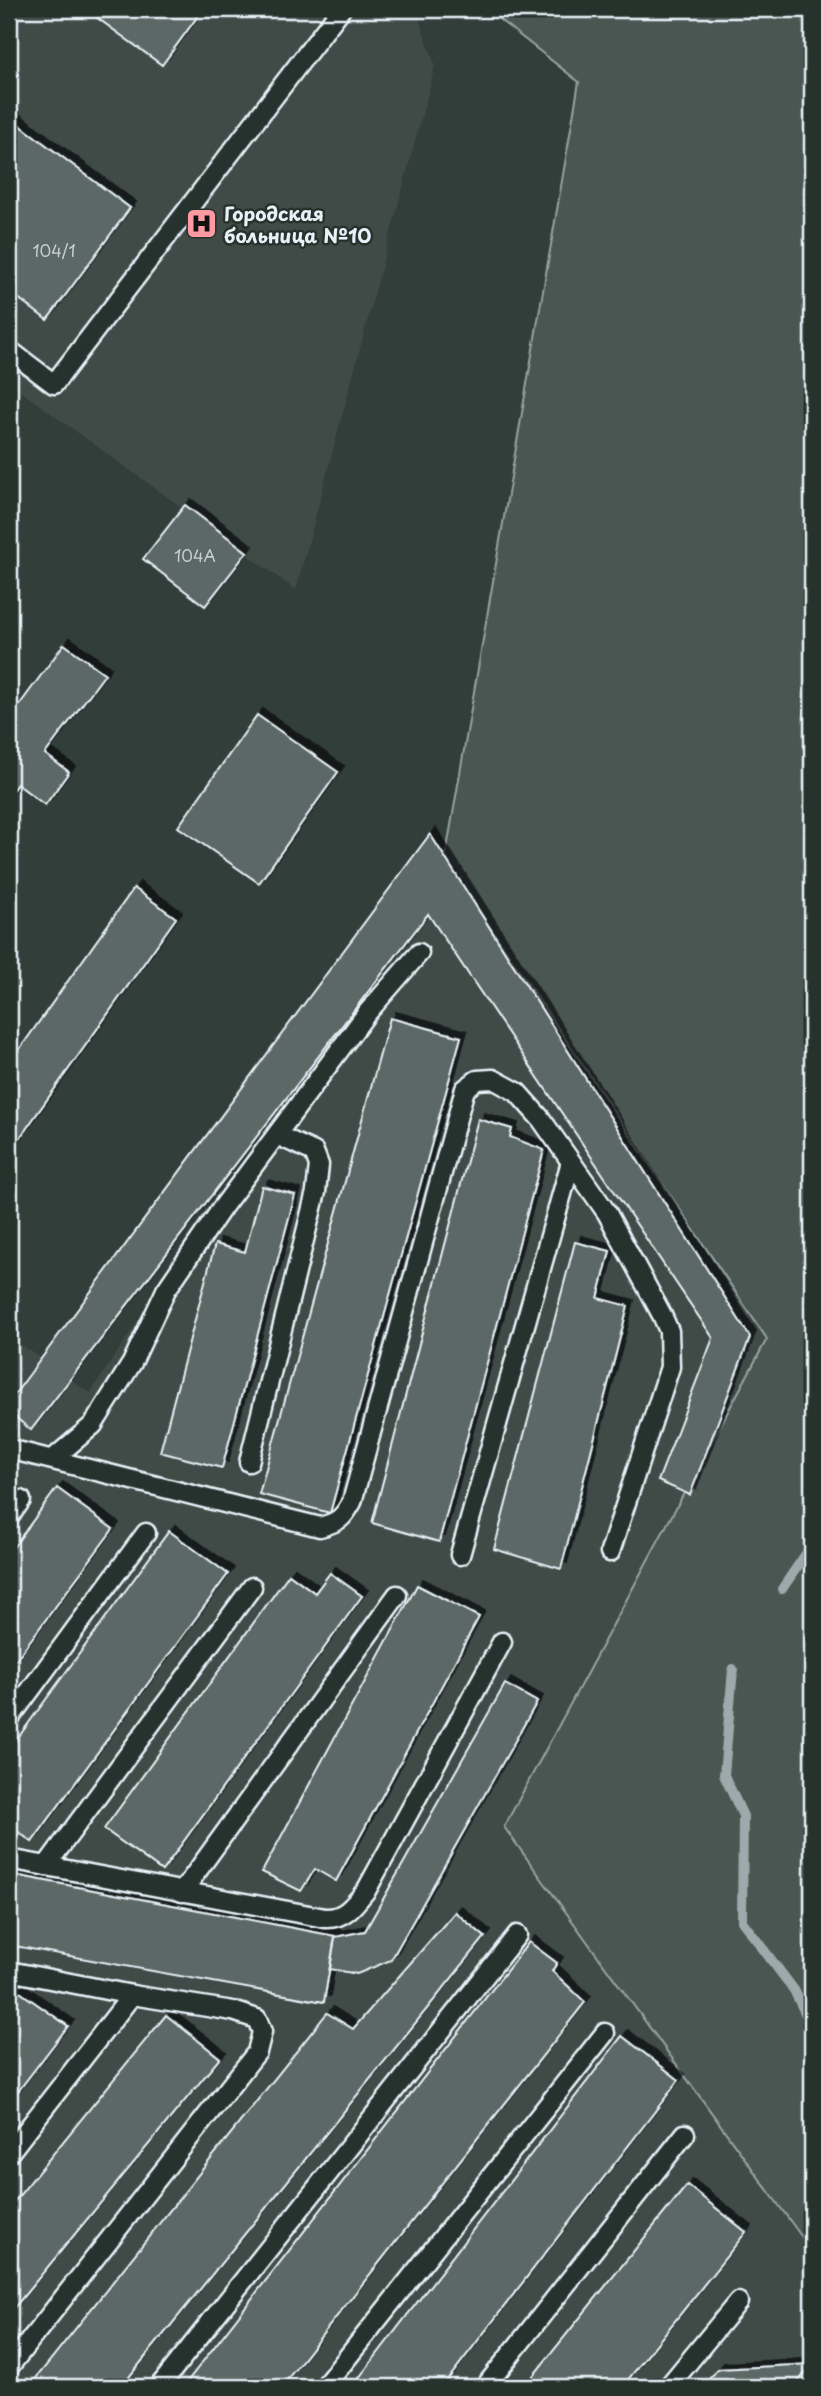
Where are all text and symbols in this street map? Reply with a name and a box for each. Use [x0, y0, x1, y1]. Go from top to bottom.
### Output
place label: Городская больница №10 [224, 199, 371, 249]
hospital icon: Городская больница №10 [184, 207, 218, 241]
house number: 104/1 [32, 238, 76, 262]
house number: 104А [174, 543, 216, 567]

